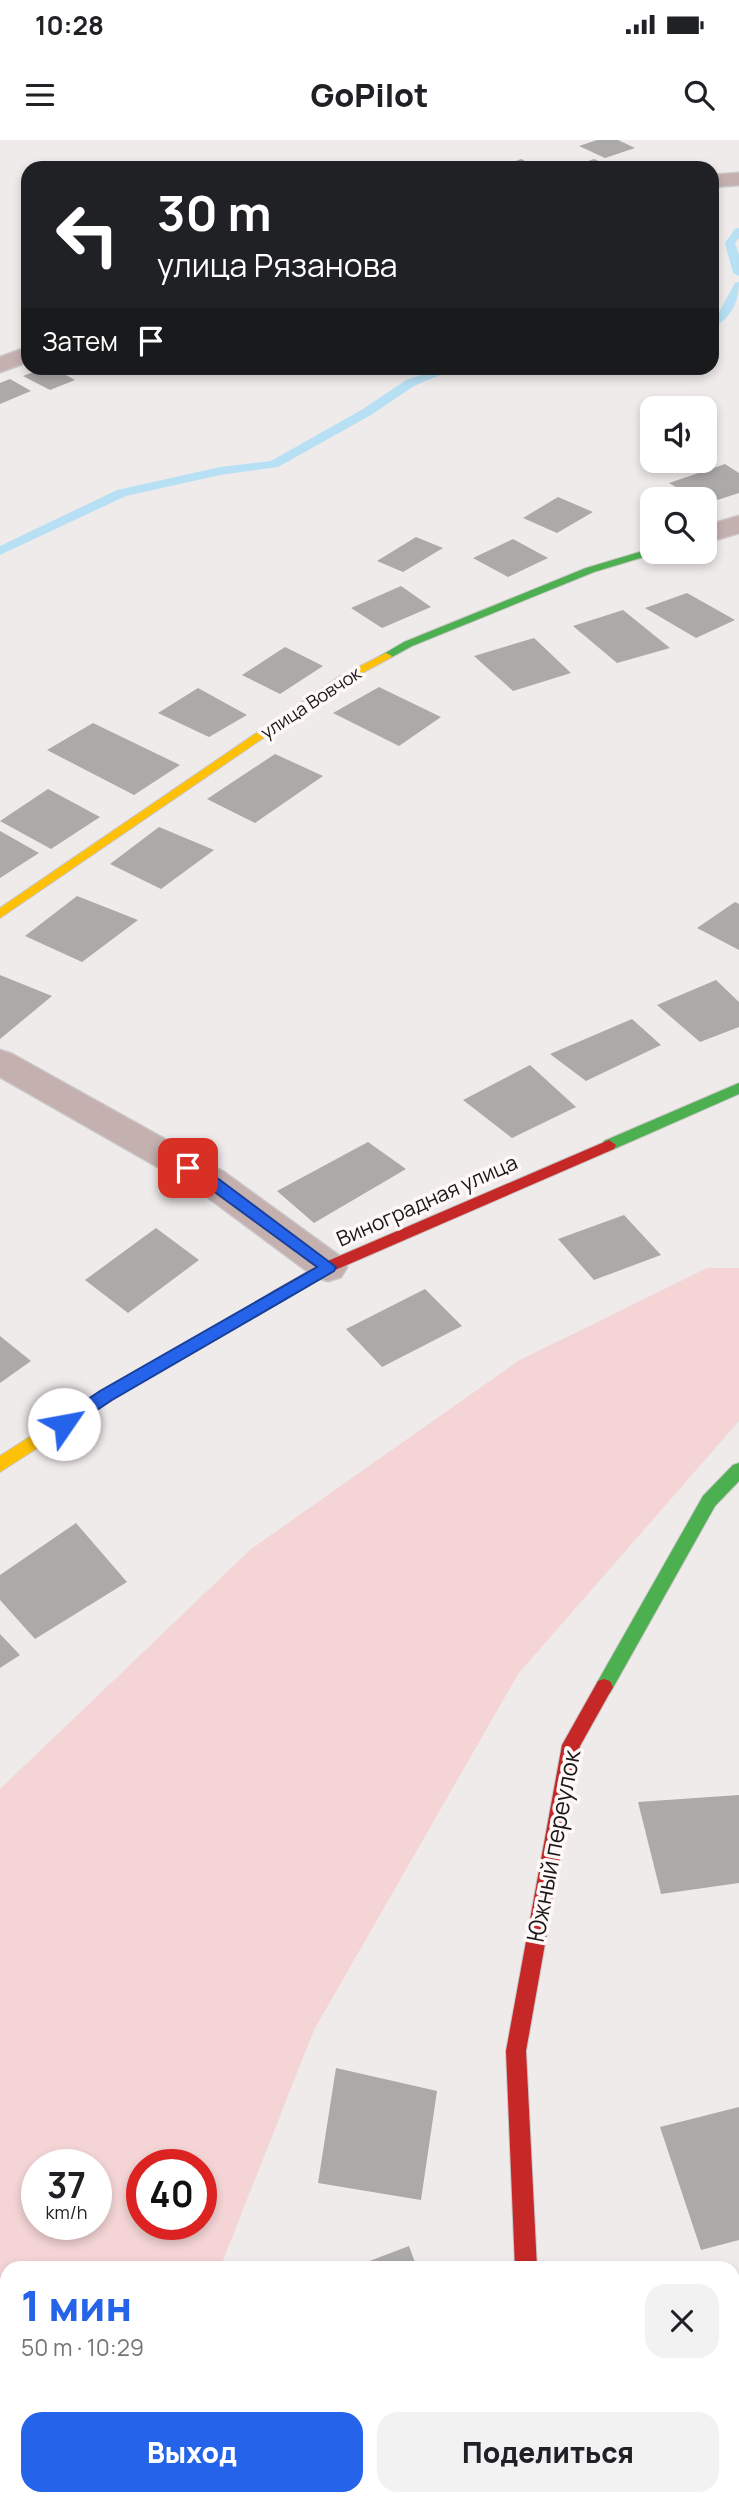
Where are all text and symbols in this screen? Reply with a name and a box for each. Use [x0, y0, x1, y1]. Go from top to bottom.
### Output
text: 10:28 [35, 7, 104, 43]
text: GoPilot [311, 73, 428, 117]
icon: menu [21, 76, 59, 114]
icon: search [680, 76, 718, 114]
text: 30 m [157, 179, 272, 246]
icon: left [42, 189, 133, 280]
text: улица Рязанова [157, 243, 398, 287]
icon: arrive [132, 322, 170, 360]
text: Затем [42, 323, 118, 359]
map controls [640, 396, 717, 564]
button: sound [640, 396, 717, 473]
button: search [640, 487, 717, 564]
street label: улица Вовчок [256, 660, 366, 744]
pin [158, 1138, 218, 1198]
street label: Виноградная улица [332, 1148, 521, 1253]
icon: arrive [169, 1149, 207, 1187]
position arrow [27, 1387, 101, 1461]
street label: Южный переулок [518, 1746, 588, 1944]
speed limit sign: 40 [126, 2149, 217, 2240]
text: 37 [47, 2161, 86, 2209]
text: km/h [46, 2200, 87, 2224]
text: 1 мин [21, 2276, 132, 2334]
button: close [645, 2284, 719, 2358]
text: 50 m · 10:29 [21, 2331, 144, 2363]
button: Выход [21, 2412, 363, 2492]
button: Поделиться [377, 2412, 719, 2492]

